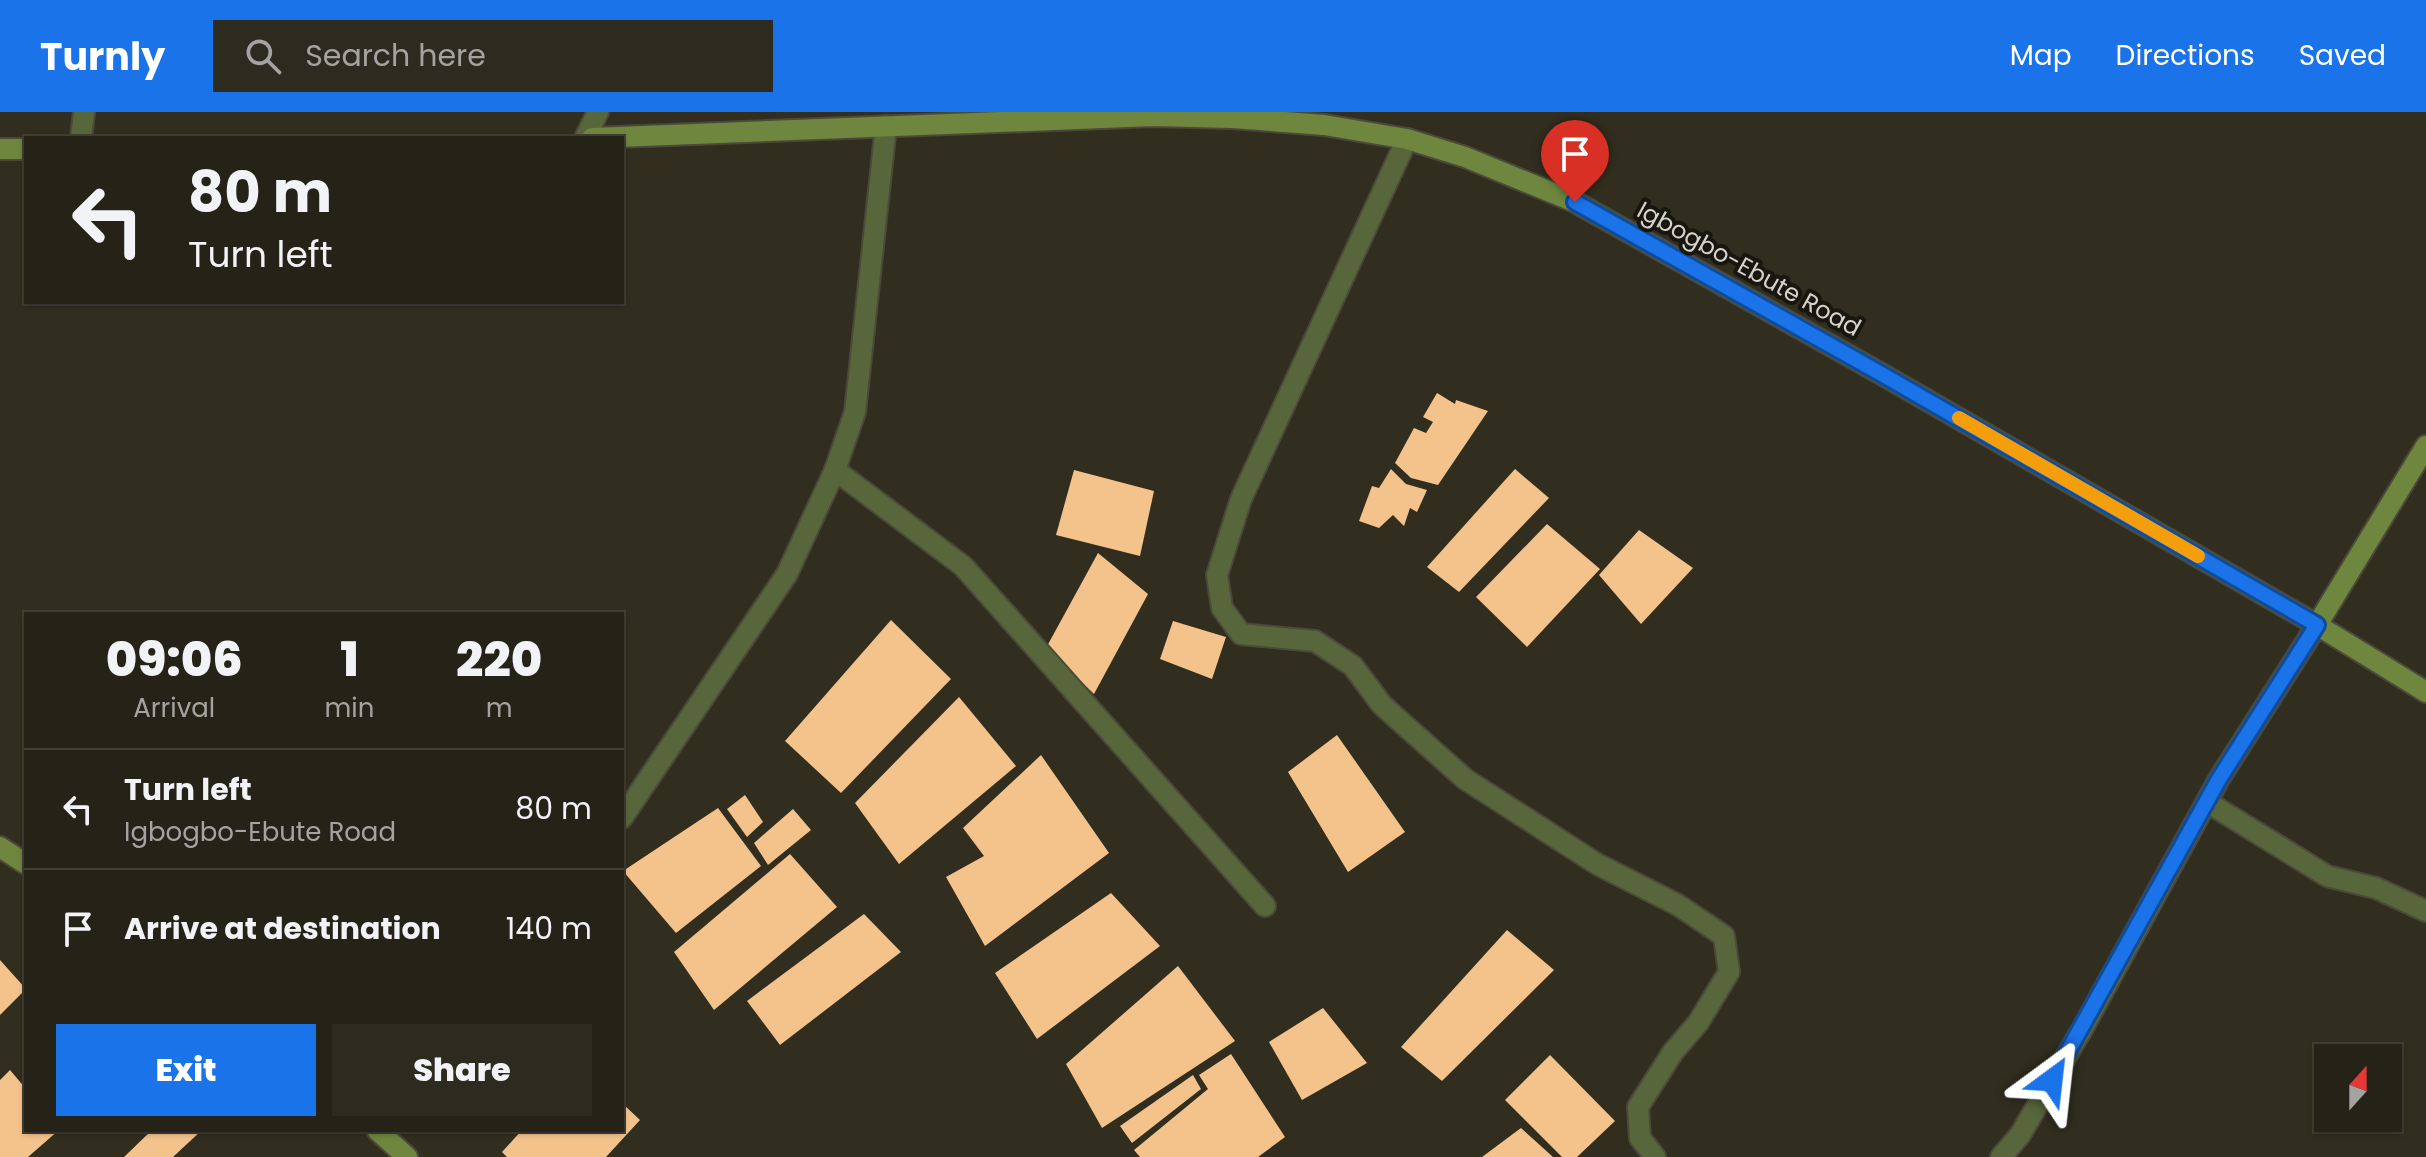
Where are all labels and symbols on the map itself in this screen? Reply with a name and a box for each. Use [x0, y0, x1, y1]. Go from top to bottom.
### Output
pin [1541, 120, 1609, 202]
street label: Igbogbo-Ebute Road [1631, 193, 1867, 344]
position arrow [2010, 1038, 2094, 1122]
north arrow [2314, 1044, 2402, 1132]

